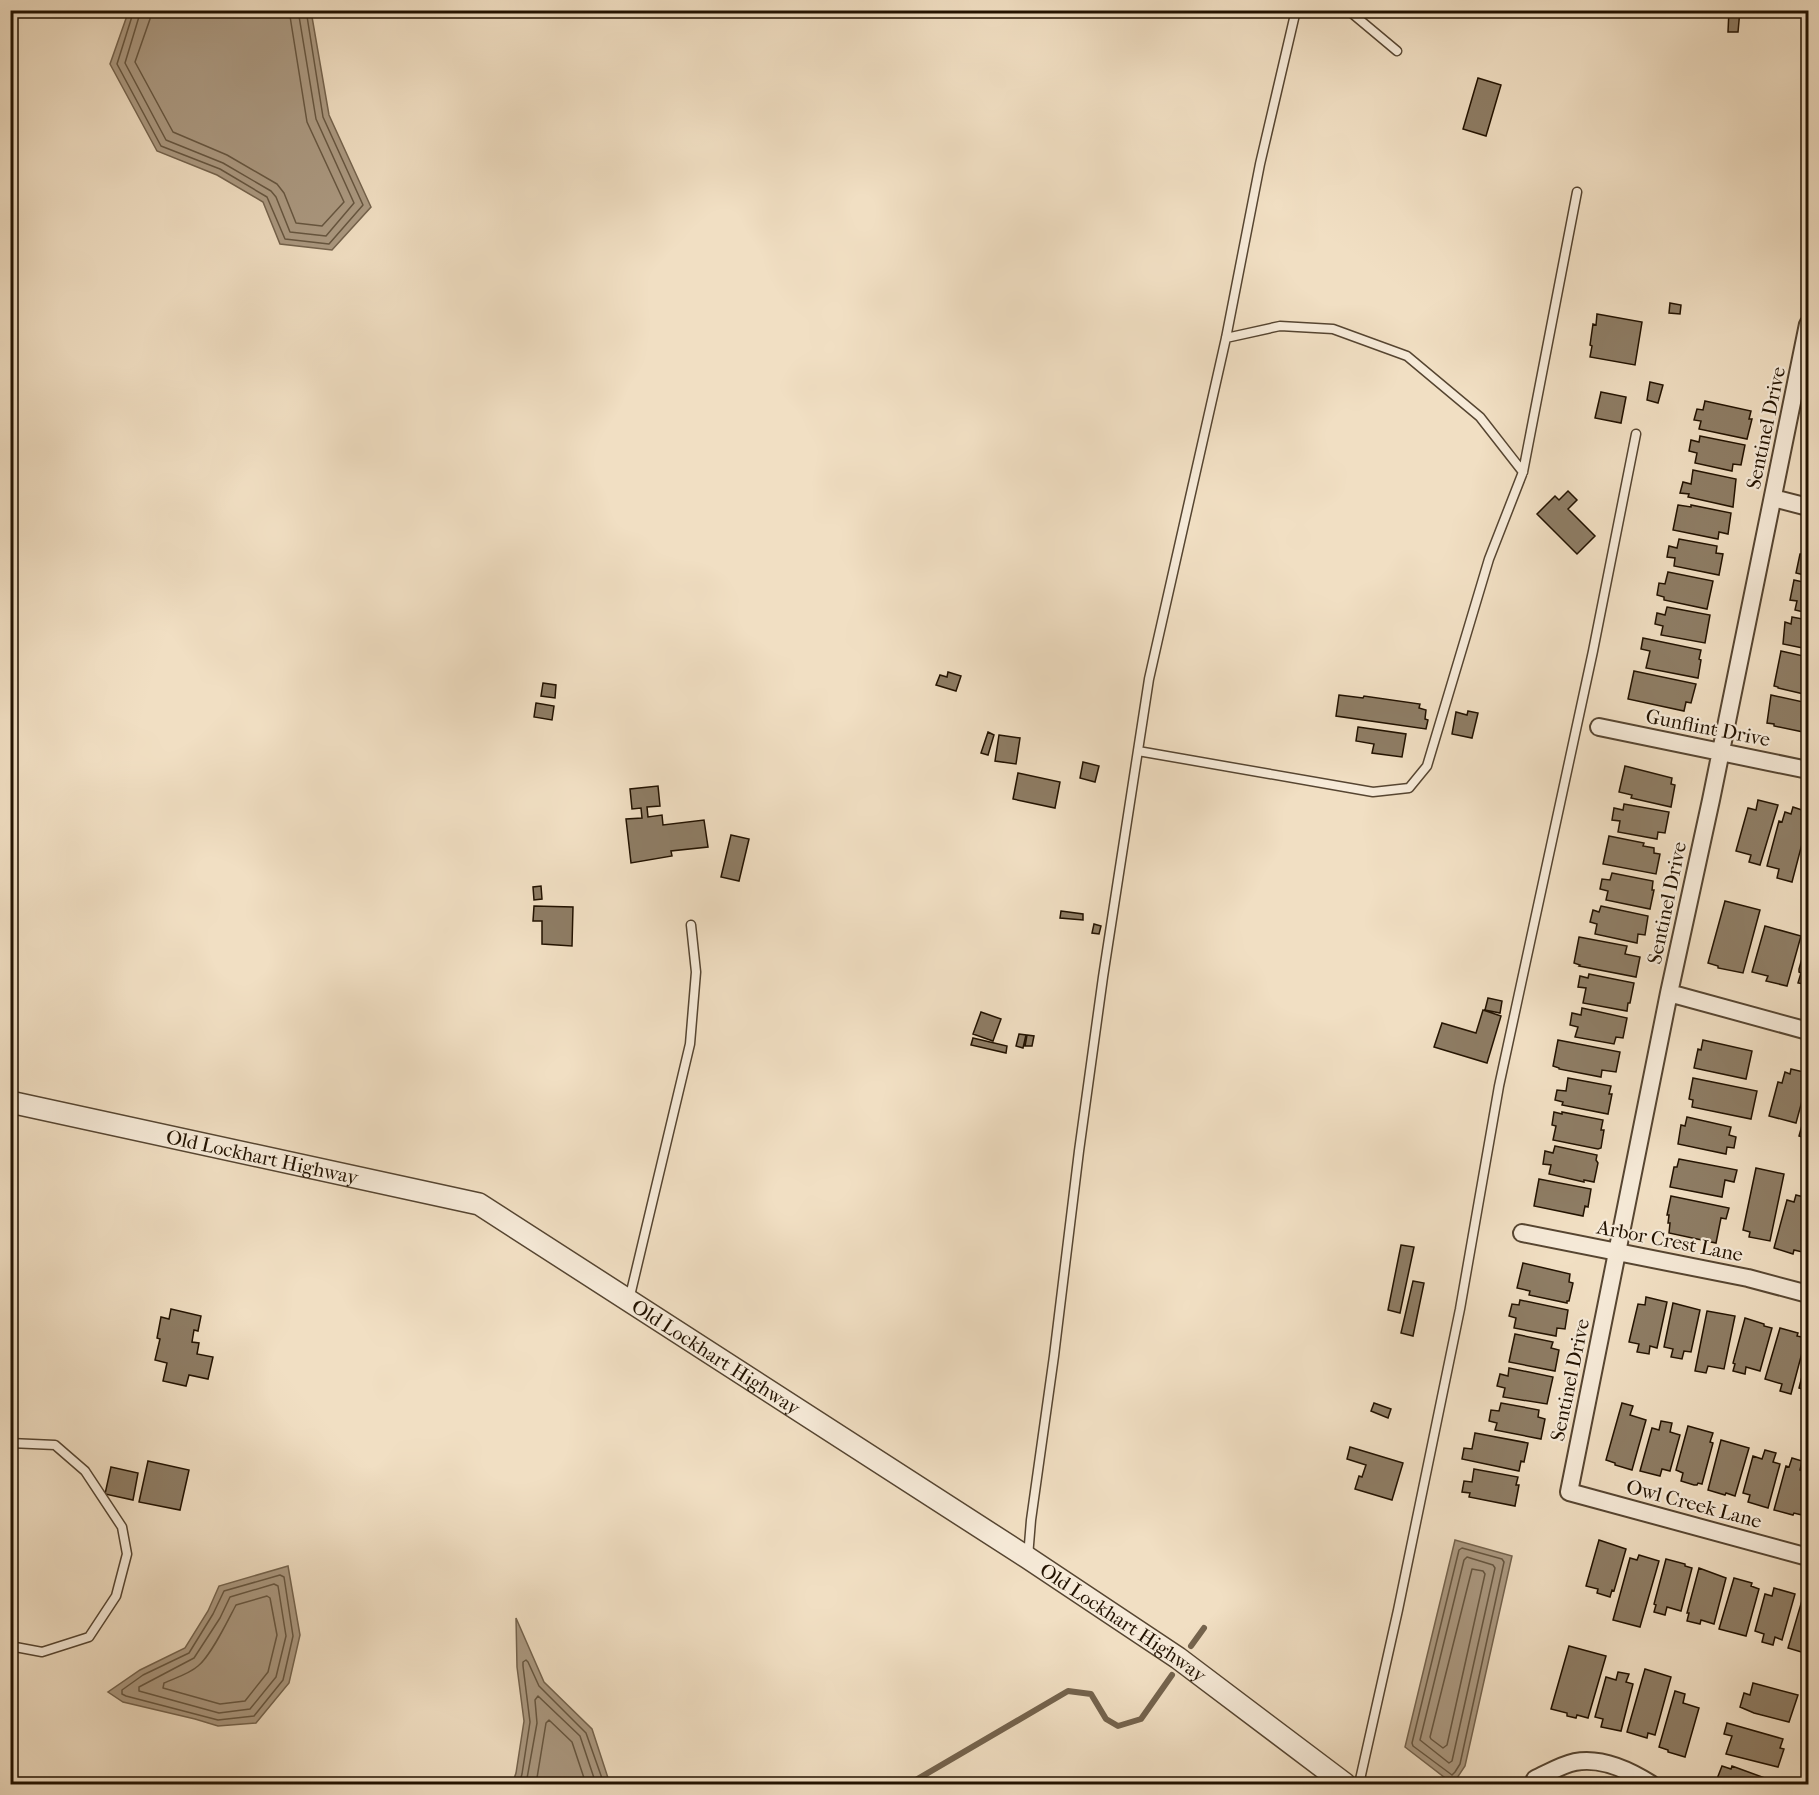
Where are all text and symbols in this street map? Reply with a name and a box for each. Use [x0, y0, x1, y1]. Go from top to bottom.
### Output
street label: Sentinel Drive [1742, 365, 1790, 491]
street label: Gunflint Drive [1644, 705, 1772, 751]
street label: Sentinel Drive [1643, 840, 1691, 966]
street label: Old Lockhart Highway [164, 1125, 362, 1189]
street label: Arbor Crest Lane [1594, 1215, 1745, 1266]
street label: Old Lockhart Highway [628, 1294, 806, 1420]
street label: Sentinel Drive [1546, 1317, 1594, 1443]
street label: Owl Creek Lane [1624, 1475, 1764, 1533]
street label: Old Lockhart Highway [1036, 1558, 1212, 1688]

